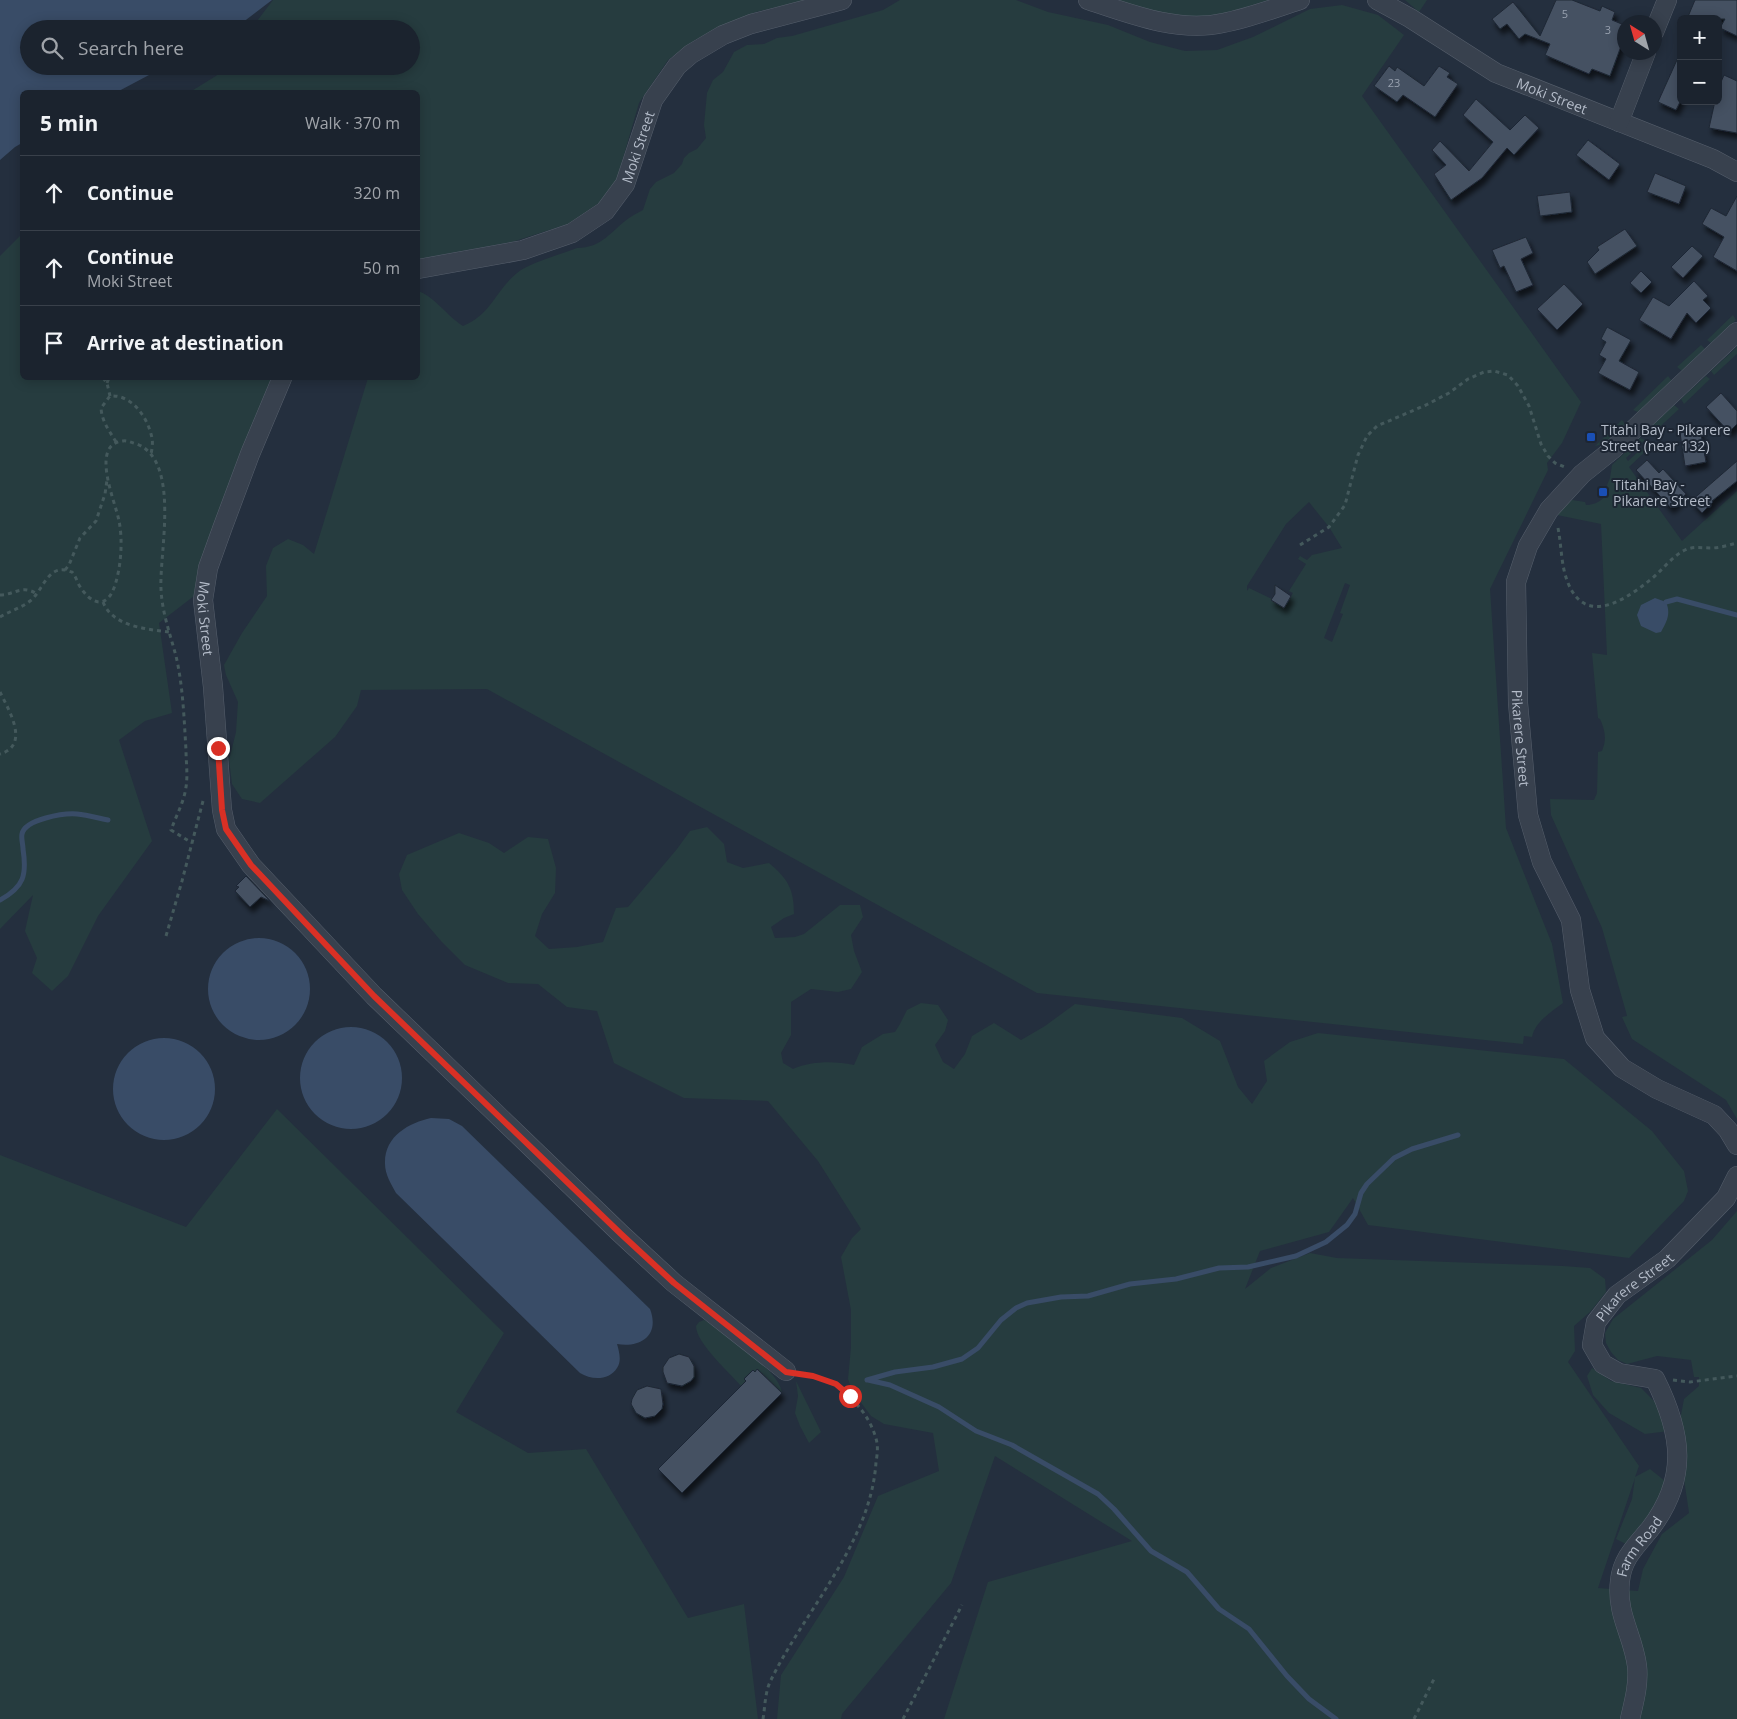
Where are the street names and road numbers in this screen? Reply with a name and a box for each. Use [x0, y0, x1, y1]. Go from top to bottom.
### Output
street label: Moki Street [1514, 73, 1590, 118]
street label: Moki Street [617, 108, 658, 185]
street label: Moki Street [193, 580, 219, 657]
street label: Pikarere Street [1508, 689, 1535, 787]
street label: Pikarere Street [1591, 1249, 1677, 1325]
street label: Farm Road [1611, 1512, 1666, 1579]

